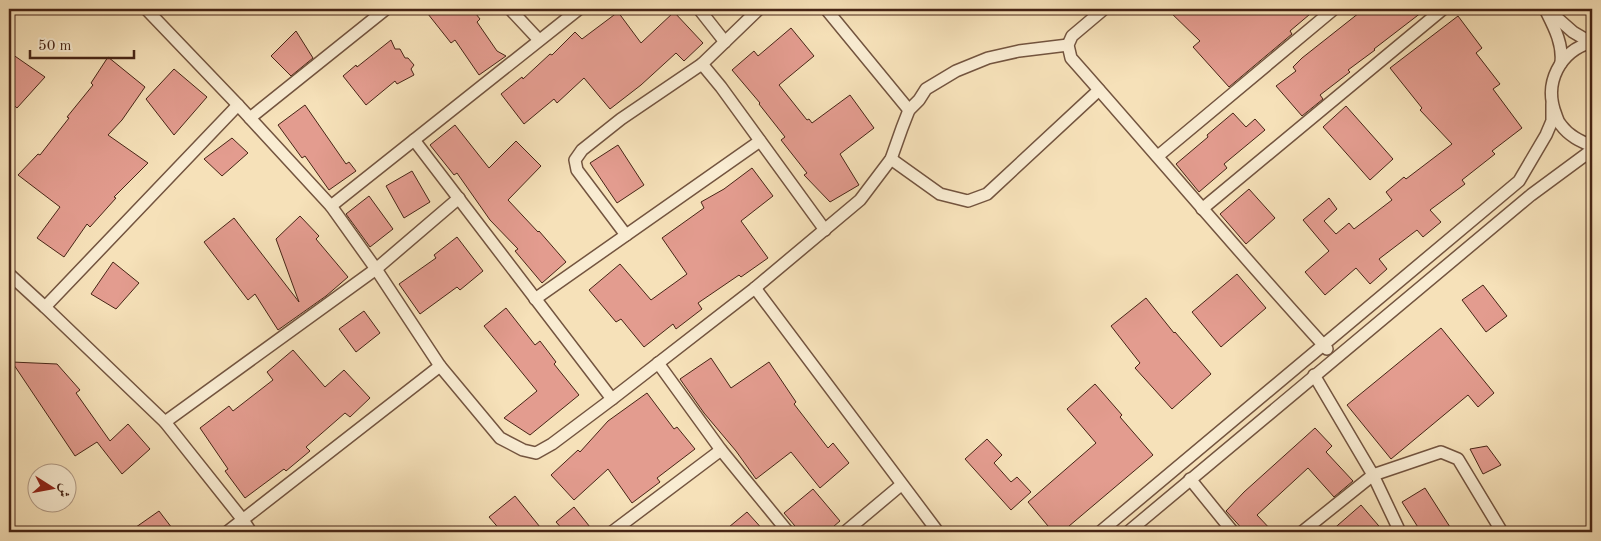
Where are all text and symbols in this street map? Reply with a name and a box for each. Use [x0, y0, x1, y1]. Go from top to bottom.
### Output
scale bar [30, 28, 134, 60]
text: 50 m [38, 39, 72, 54]
north arrow [28, 464, 78, 514]
text: ش [56, 482, 72, 499]

